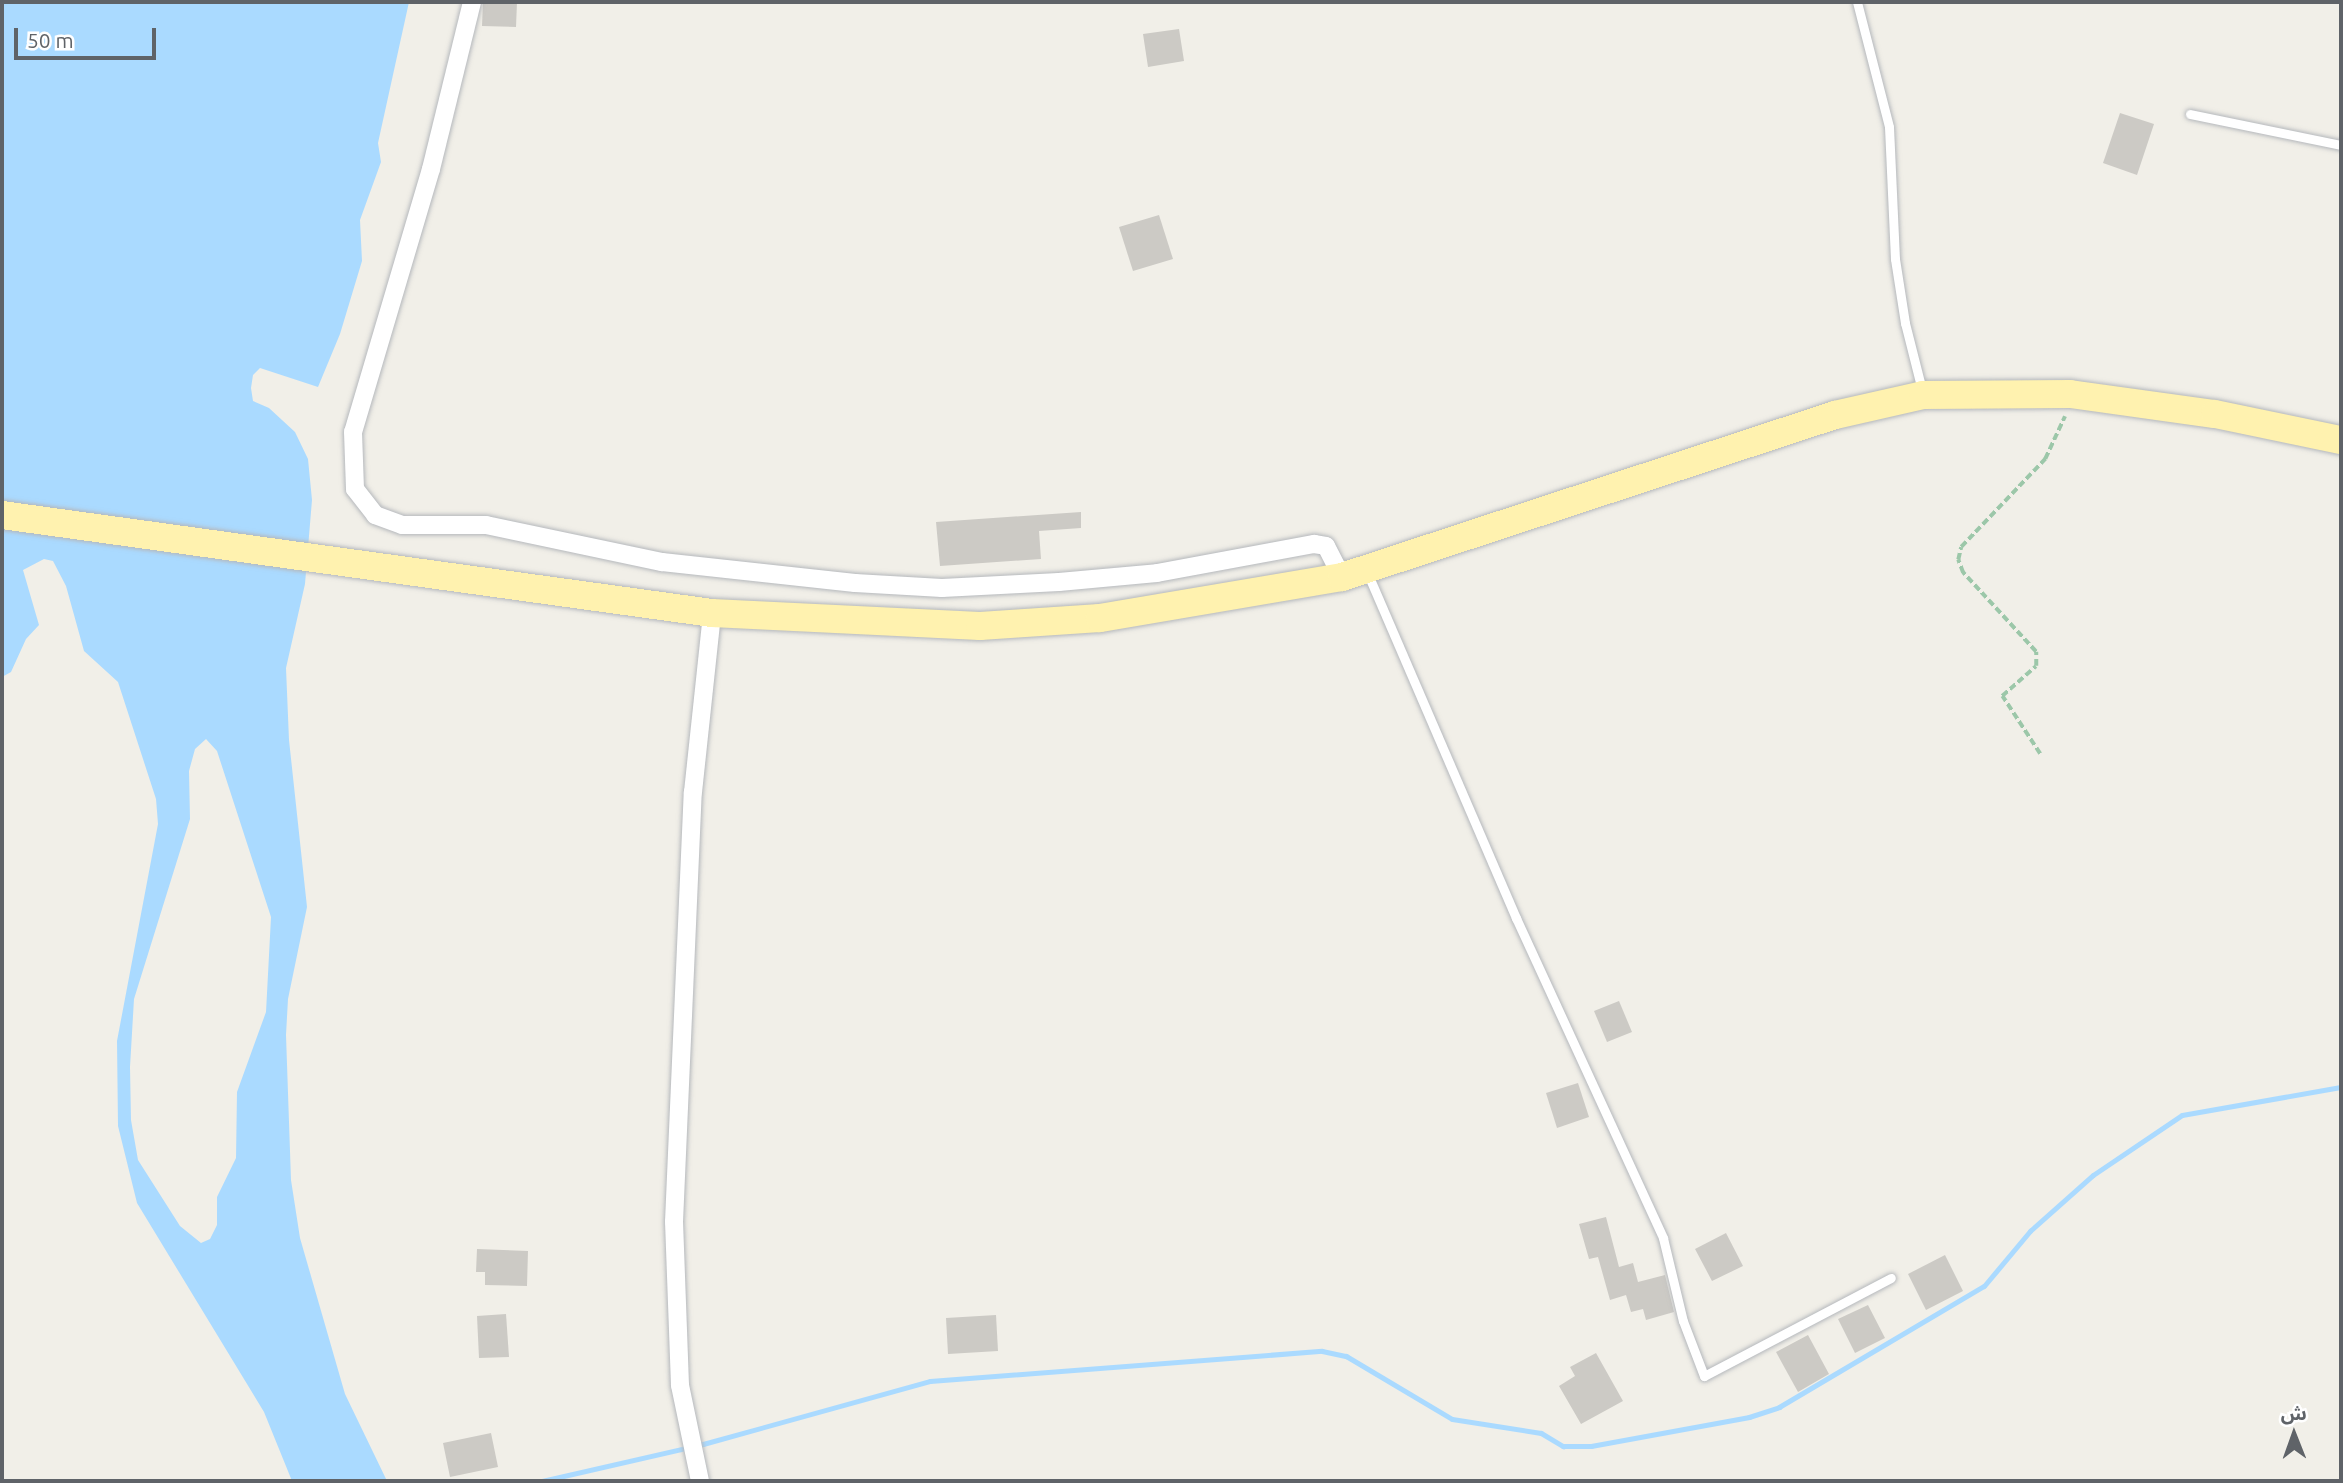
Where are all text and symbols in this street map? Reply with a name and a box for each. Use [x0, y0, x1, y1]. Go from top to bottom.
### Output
scale bar [18, 14, 159, 58]
text: 50 m [27, 28, 74, 52]
north arrow [2259, 1399, 2329, 1469]
text: ش [2280, 1402, 2307, 1424]

